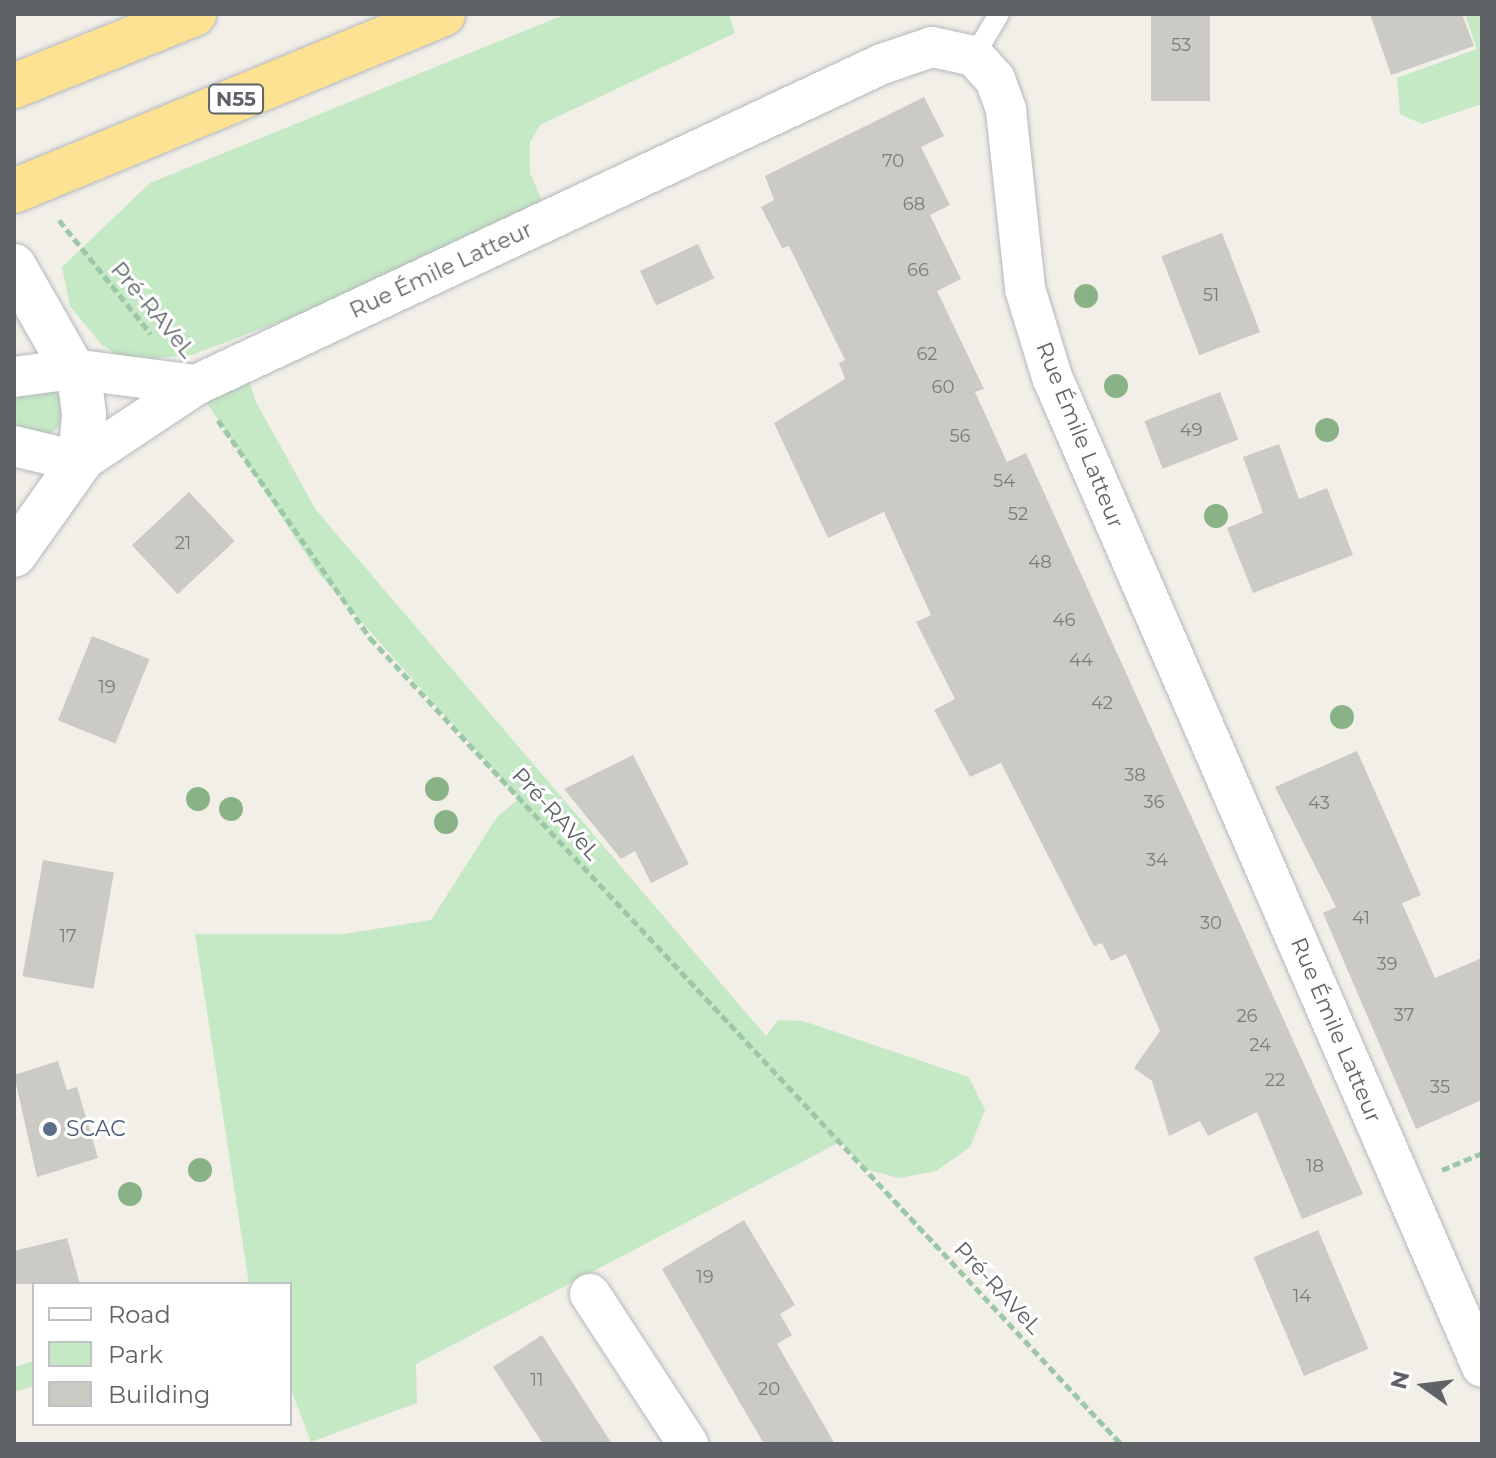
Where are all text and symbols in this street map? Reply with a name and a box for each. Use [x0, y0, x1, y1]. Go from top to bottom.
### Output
house number: 53 [1171, 34, 1191, 56]
road number: N55 [208, 83, 264, 115]
house number: 70 [882, 150, 904, 172]
house number: 68 [903, 193, 925, 215]
street label: Rue Émile Latteur [345, 216, 537, 324]
street label: Pré-RAVeL [105, 257, 201, 363]
house number: 66 [907, 259, 929, 281]
house number: 51 [1203, 284, 1219, 306]
street label: Rue Émile Latteur [1031, 338, 1129, 532]
house number: 62 [916, 343, 938, 365]
house number: 60 [932, 376, 954, 398]
house number: 49 [1180, 419, 1202, 441]
house number: 56 [949, 425, 971, 447]
house number: 54 [993, 470, 1015, 492]
house number: 52 [1008, 503, 1028, 525]
house number: 21 [175, 532, 191, 554]
house number: 48 [1028, 551, 1052, 573]
house number: 46 [1053, 609, 1075, 631]
house number: 44 [1069, 649, 1093, 671]
house number: 19 [98, 676, 116, 698]
house number: 42 [1091, 692, 1113, 714]
street label: Pré-RAVeL [506, 762, 606, 866]
house number: 38 [1124, 764, 1146, 786]
house number: 36 [1143, 791, 1165, 813]
house number: 43 [1308, 792, 1330, 814]
house number: 34 [1146, 849, 1168, 871]
house number: 41 [1352, 907, 1370, 929]
house number: 30 [1200, 912, 1222, 934]
house number: 17 [59, 925, 77, 947]
street label: Rue Émile Latteur [1285, 933, 1387, 1127]
house number: 39 [1376, 953, 1398, 975]
house number: 37 [1394, 1004, 1414, 1026]
house number: 26 [1236, 1005, 1258, 1027]
house number: 24 [1249, 1034, 1271, 1056]
house number: 22 [1265, 1069, 1285, 1091]
house number: 35 [1430, 1076, 1450, 1098]
place label: SCAC [66, 1116, 126, 1142]
marker: SCAC [41, 1120, 59, 1138]
house number: 18 [1306, 1155, 1324, 1177]
street label: Pré-RAVeL [948, 1236, 1048, 1340]
house number: 19 [696, 1266, 714, 1288]
legend [32, 1282, 292, 1426]
house number: 14 [1293, 1285, 1311, 1307]
text: Road [108, 1300, 171, 1329]
text: Park [108, 1340, 163, 1369]
north arrow [1384, 1346, 1464, 1426]
text: N [1385, 1368, 1415, 1392]
house number: 11 [531, 1369, 543, 1391]
house number: 20 [758, 1378, 780, 1400]
text: Building [108, 1380, 211, 1409]

